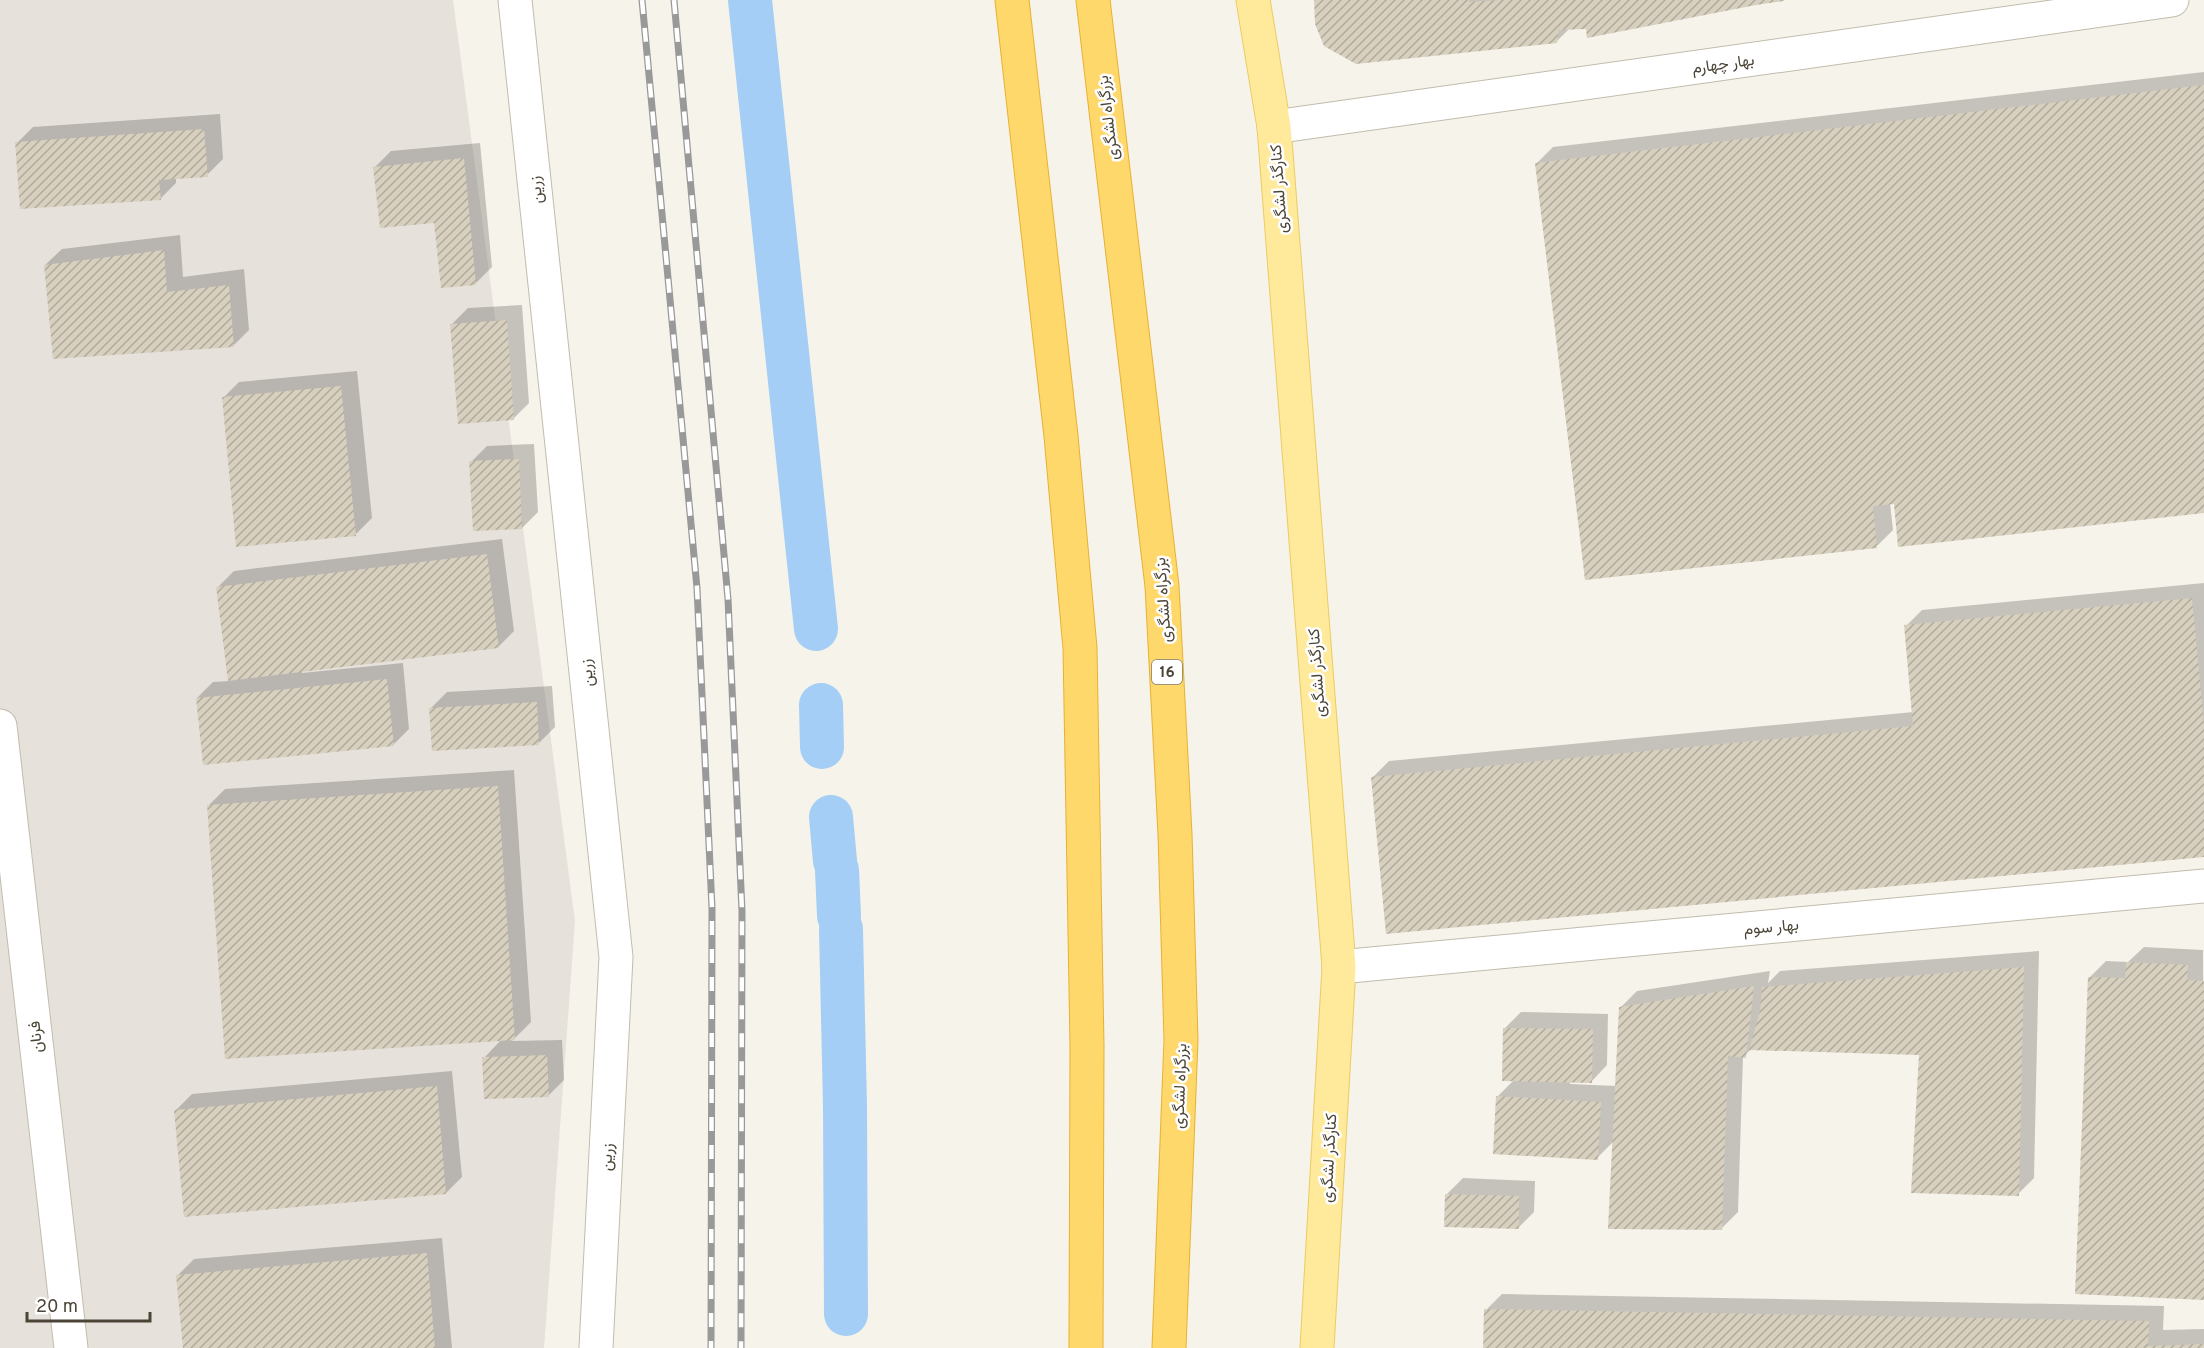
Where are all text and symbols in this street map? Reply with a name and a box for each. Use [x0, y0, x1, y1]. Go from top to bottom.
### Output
street label: بهار چهارم [1691, 51, 1756, 79]
street label: بزرگراه لشگری [1094, 74, 1124, 161]
street label: کنارگذر لشگری [1267, 144, 1293, 234]
street label: زرین [526, 175, 548, 205]
street label: بزرگراه لشگری [1151, 557, 1177, 643]
street label: کنارگذر لشگری [1305, 628, 1331, 718]
street label: زرین [577, 658, 599, 688]
road number: 16 [1152, 660, 1182, 684]
street label: بهار سوم [1743, 916, 1800, 940]
street label: فرنان [25, 1020, 49, 1054]
street label: بزرگراه لشگری [1170, 1043, 1192, 1129]
street label: کنارگذر لشگری [1318, 1113, 1342, 1203]
street label: زرین [597, 1143, 619, 1171]
scale bar [27, 1285, 150, 1323]
text: 20 m [36, 1296, 78, 1319]

